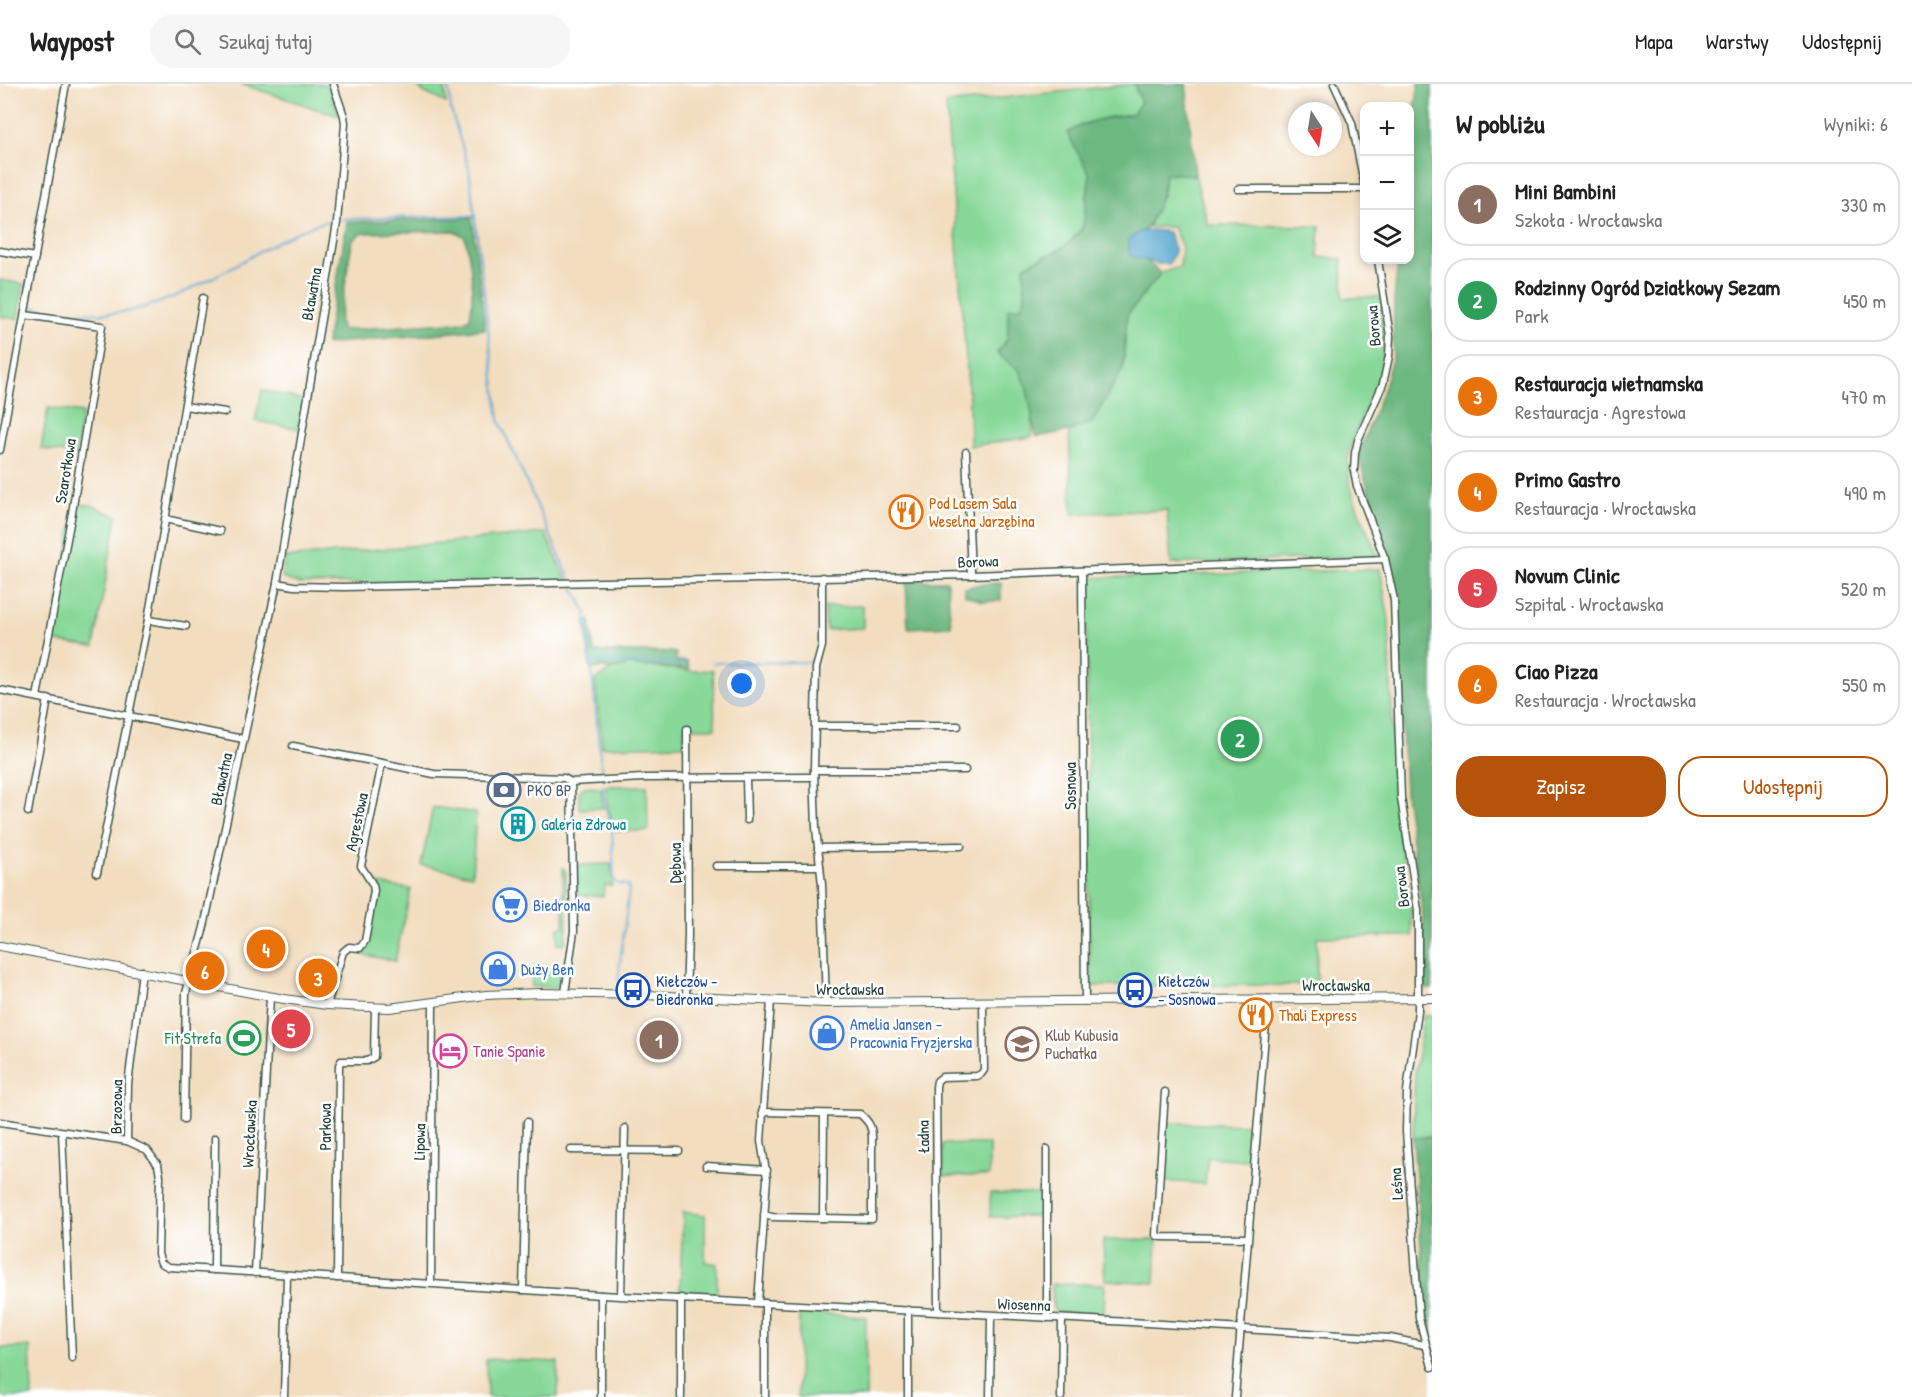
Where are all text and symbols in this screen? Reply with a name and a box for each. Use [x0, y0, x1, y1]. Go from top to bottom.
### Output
search box [150, 14, 570, 68]
text: Waypost [30, 22, 114, 60]
icon: search [171, 25, 204, 58]
text: Szukaj tutaj [219, 26, 313, 56]
text: Mapa [1635, 27, 1673, 56]
text: Warstwy [1706, 27, 1769, 56]
text: Udostępnij [1802, 27, 1882, 56]
north arrow [1288, 102, 1342, 156]
map controls [1360, 102, 1414, 264]
button: + [1360, 102, 1414, 156]
text: W pobliżu [1456, 106, 1545, 141]
text: Wyniki: 6 [1824, 110, 1888, 137]
button: − [1360, 156, 1414, 210]
text: Mini Bambini [1515, 176, 1617, 206]
text: 1 [1474, 191, 1481, 218]
text: 330 m [1841, 191, 1886, 218]
text: Szkoła · Wrocławska [1515, 206, 1662, 233]
button: layers [1360, 210, 1414, 264]
street label: Bławatna [296, 266, 326, 322]
text: Rodzinny Ogród Działkowy Sezam [1515, 272, 1780, 302]
text: 2 [1473, 287, 1482, 314]
text: 450 m [1843, 287, 1886, 314]
text: Park [1515, 302, 1548, 329]
street label: Borowa [1360, 305, 1386, 347]
text: Restauracja wietnamska [1515, 368, 1703, 398]
text: 3 [1473, 383, 1482, 410]
text: 470 m [1841, 383, 1886, 410]
text: Restauracja · Agrestowa [1515, 398, 1686, 425]
street label: Szarotkowa [49, 437, 81, 505]
text: Primo Gastro [1515, 464, 1620, 494]
text: 4 [1474, 479, 1481, 506]
text: 490 m [1844, 479, 1886, 506]
place label: Pod Lasem Sala Weselna Jarzębina [929, 492, 1034, 532]
restaurant icon: Pod Lasem Sala Weselna Jarzębina [888, 494, 924, 530]
text: Restauracja · Wrocławska [1515, 494, 1696, 521]
street label: Borowa [957, 549, 999, 573]
text: Novum Clinic [1515, 560, 1619, 590]
text: 5 [1473, 575, 1482, 602]
text: 520 m [1841, 575, 1886, 602]
text: Szpital · Wrocławska [1515, 590, 1663, 617]
text: Ciao Pizza [1515, 656, 1598, 686]
your location [727, 669, 756, 698]
text: 6 [1474, 671, 1481, 698]
text: 550 m [1842, 671, 1886, 698]
text: Restauracja · Wrocławska [1515, 686, 1696, 713]
pin: 2 [1220, 716, 1260, 762]
street label: Bławatna [205, 751, 237, 807]
button: Zapisz [1456, 756, 1666, 817]
button: Udostępnij [1678, 756, 1888, 817]
street label: Sosnowa [1059, 762, 1081, 810]
bank icon: PKO BP [486, 772, 522, 808]
place label: PKO BP [527, 779, 571, 801]
street label: Agrestowa [339, 791, 373, 853]
building icon: Galeria Zdrowa [500, 806, 536, 842]
place label: Galeria Zdrowa [541, 813, 626, 835]
street label: Dębowa [664, 843, 686, 883]
street label: Borowa [1388, 865, 1414, 909]
supermarket icon: Biedronka [492, 887, 528, 923]
place label: Biedronka [533, 894, 590, 916]
pin: 4 [246, 926, 286, 972]
pin: 6 [186, 948, 224, 994]
shop icon: Duży Ben [480, 951, 516, 987]
pin: 3 [298, 956, 338, 1000]
place label: Duży Ben [521, 958, 574, 980]
place label: Kiełczów - Biedronka [656, 970, 717, 1010]
place label: Kiełczów - Sosnowa [1158, 970, 1215, 1010]
bus stop icon: Kiełczów - Biedronka [615, 972, 651, 1008]
bus stop icon: Kiełczów - Sosnowa [1117, 972, 1153, 1008]
street label: Wrocławska [1302, 974, 1370, 996]
street label: Wrocławska [816, 978, 884, 1000]
restaurant icon: Thali Express [1238, 997, 1274, 1033]
place label: Thali Express [1279, 1004, 1357, 1026]
pin: 5 [272, 1006, 310, 1052]
place label: Amelia Jansen - Pracownia Fryzjerska [850, 1013, 972, 1053]
shop icon: Amelia Jansen - Pracownia Fryzjerska [809, 1015, 845, 1051]
pin: 1 [640, 1018, 678, 1062]
sports icon: Fit Strefa [226, 1020, 262, 1056]
place label: Klub Kubusia Puchatka [1045, 1024, 1118, 1064]
school or university icon: Klub Kubusia Puchatka [1004, 1026, 1040, 1062]
place label: Fit Strefa [164, 1027, 221, 1049]
hotel icon: Tanie Spanie [432, 1033, 468, 1069]
place label: Tanie Spanie [473, 1040, 546, 1062]
street label: Brzozowa [105, 1080, 127, 1134]
street label: Wrocławska [236, 1100, 262, 1168]
street label: Parkowa [314, 1104, 336, 1150]
street label: Ładna [912, 1120, 934, 1154]
street label: Lipowa [408, 1124, 430, 1160]
street label: Leśna [1384, 1167, 1408, 1201]
street label: Wiosenna [997, 1292, 1051, 1316]

